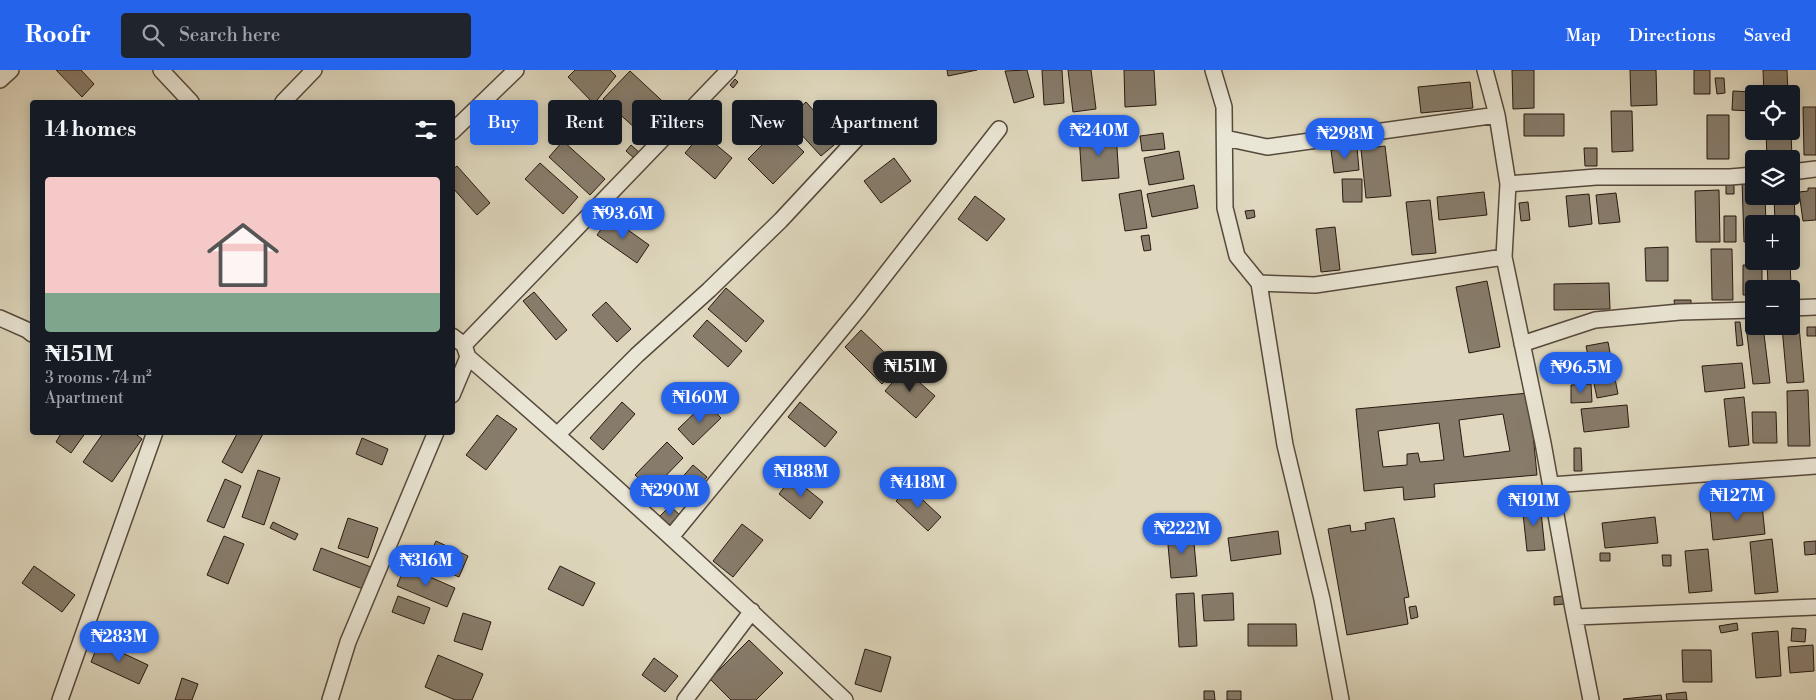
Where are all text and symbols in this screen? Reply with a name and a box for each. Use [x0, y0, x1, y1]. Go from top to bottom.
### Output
search box [121, 13, 471, 58]
text: Roofr [25, 20, 91, 50]
icon: search [139, 21, 167, 49]
text: Search here [179, 23, 280, 47]
text: Map [1565, 24, 1601, 47]
text: Directions [1629, 24, 1716, 47]
text: Saved [1744, 24, 1791, 47]
map controls [1745, 85, 1800, 335]
button: locate [1745, 85, 1800, 140]
chip: Buy [470, 100, 538, 145]
chip: Rent [548, 100, 622, 145]
chip: Filters [632, 100, 722, 145]
chip: New [732, 100, 803, 145]
chip: Apartment [813, 100, 937, 145]
pin: ₦240M [1064, 114, 1134, 157]
icon: filters [412, 116, 440, 144]
text: 14 homes [45, 117, 136, 143]
pin: ₦298M [1310, 118, 1380, 160]
text: ₦240M [1069, 121, 1129, 141]
text: ₦298M [1317, 124, 1374, 144]
button: layers [1745, 150, 1800, 205]
pin: ₦93.6M [582, 198, 664, 240]
text: ₦93.6M [593, 204, 653, 224]
icon: home [198, 210, 288, 300]
button: + [1745, 215, 1800, 270]
button: − [1745, 280, 1800, 335]
text: ₦151M [45, 342, 113, 368]
pin: ₦151M [875, 350, 945, 393]
pin: ₦96.5M [1540, 352, 1622, 394]
text: ₦151M [884, 357, 936, 377]
text: ₦96.5M [1550, 358, 1612, 378]
text: 3 rooms · 74 m² [45, 368, 152, 388]
pin: ₦160M [665, 382, 735, 424]
text: Apartment [45, 388, 124, 408]
text: ₦160M [672, 388, 728, 408]
pin: ₦188M [766, 456, 836, 498]
text: ₦188M [774, 462, 828, 482]
pin: ₦418M [883, 466, 953, 509]
text: ₦418M [891, 473, 945, 493]
pin: ₦290M [635, 474, 705, 517]
pin: ₦127M [1702, 480, 1772, 522]
text: ₦290M [641, 481, 699, 501]
pin: ₦191M [1499, 484, 1569, 527]
text: ₦127M [1710, 486, 1764, 506]
text: ₦191M [1508, 491, 1560, 511]
pin: ₦222M [1147, 512, 1217, 555]
text: ₦222M [1154, 519, 1210, 539]
pin: ₦316M [391, 544, 461, 587]
text: ₦316M [399, 551, 453, 571]
pin: ₦283M [84, 620, 154, 663]
text: ₦283M [91, 627, 147, 647]

